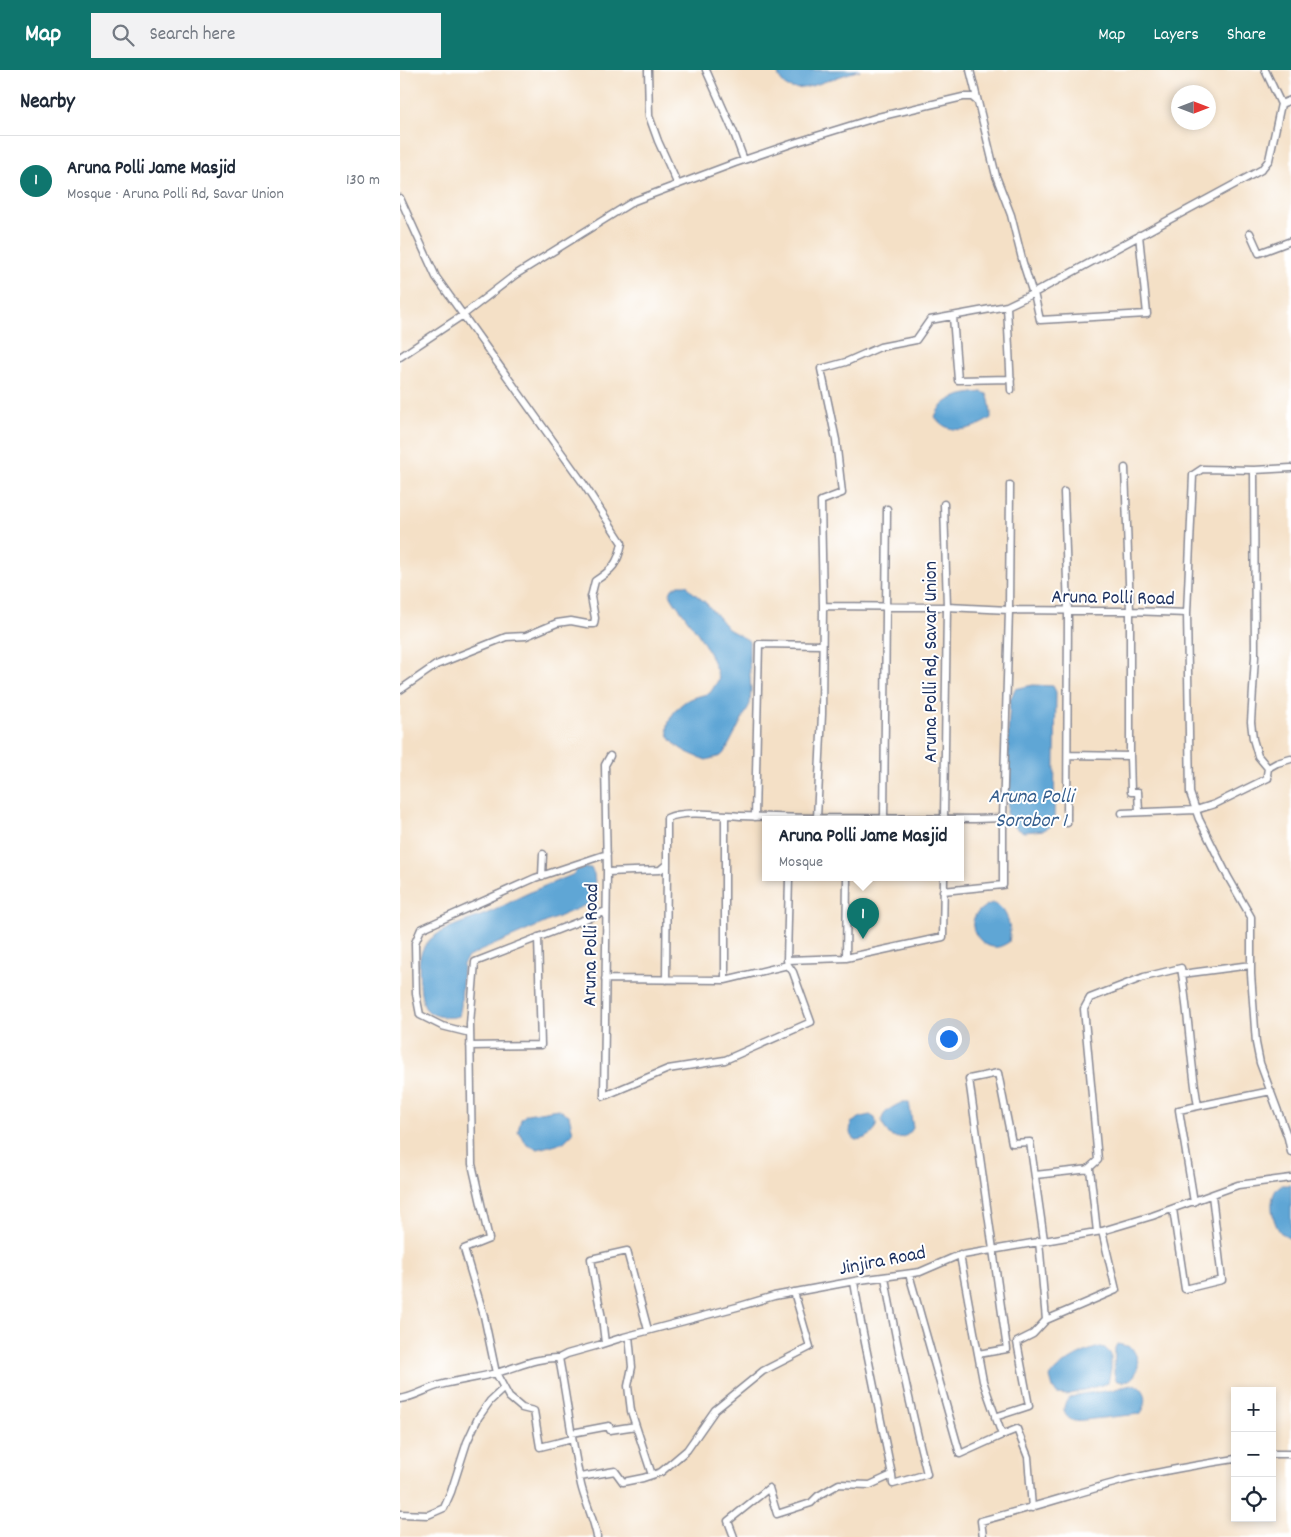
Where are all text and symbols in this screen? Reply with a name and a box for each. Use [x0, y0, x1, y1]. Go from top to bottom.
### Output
search box [91, 13, 441, 58]
text: Map [25, 18, 61, 52]
icon: search [109, 21, 137, 49]
text: Search here [149, 22, 235, 49]
text: Map [1098, 23, 1125, 48]
text: Layers [1153, 23, 1199, 48]
text: Share [1227, 23, 1266, 48]
north arrow [1171, 85, 1216, 130]
text: Nearby [20, 88, 75, 118]
text: Aruna Polli Jame Masjid [67, 156, 236, 183]
text: 1 [34, 169, 38, 192]
text: 130 m [346, 169, 380, 192]
text: Mosque · Aruna Polli Rd, Savar Union [67, 183, 284, 206]
street label: Aruna Polli Rd, Savar Union [918, 561, 946, 763]
street label: Aruna Polli Road [1051, 584, 1175, 614]
water label: Aruna Polli Sorobor 1 [988, 783, 1077, 837]
popup [762, 816, 964, 881]
text: Aruna Polli Jame Masjid [779, 824, 947, 851]
text: Mosque [779, 851, 823, 874]
street label: Aruna Polli Road [577, 883, 607, 1007]
pin: 1 [847, 898, 879, 939]
your location [936, 1026, 962, 1052]
street label: Jinjira Road [837, 1240, 928, 1284]
map controls [1231, 1387, 1276, 1522]
button: + [1231, 1387, 1276, 1432]
button: − [1231, 1432, 1276, 1477]
button: locate [1231, 1477, 1276, 1522]

